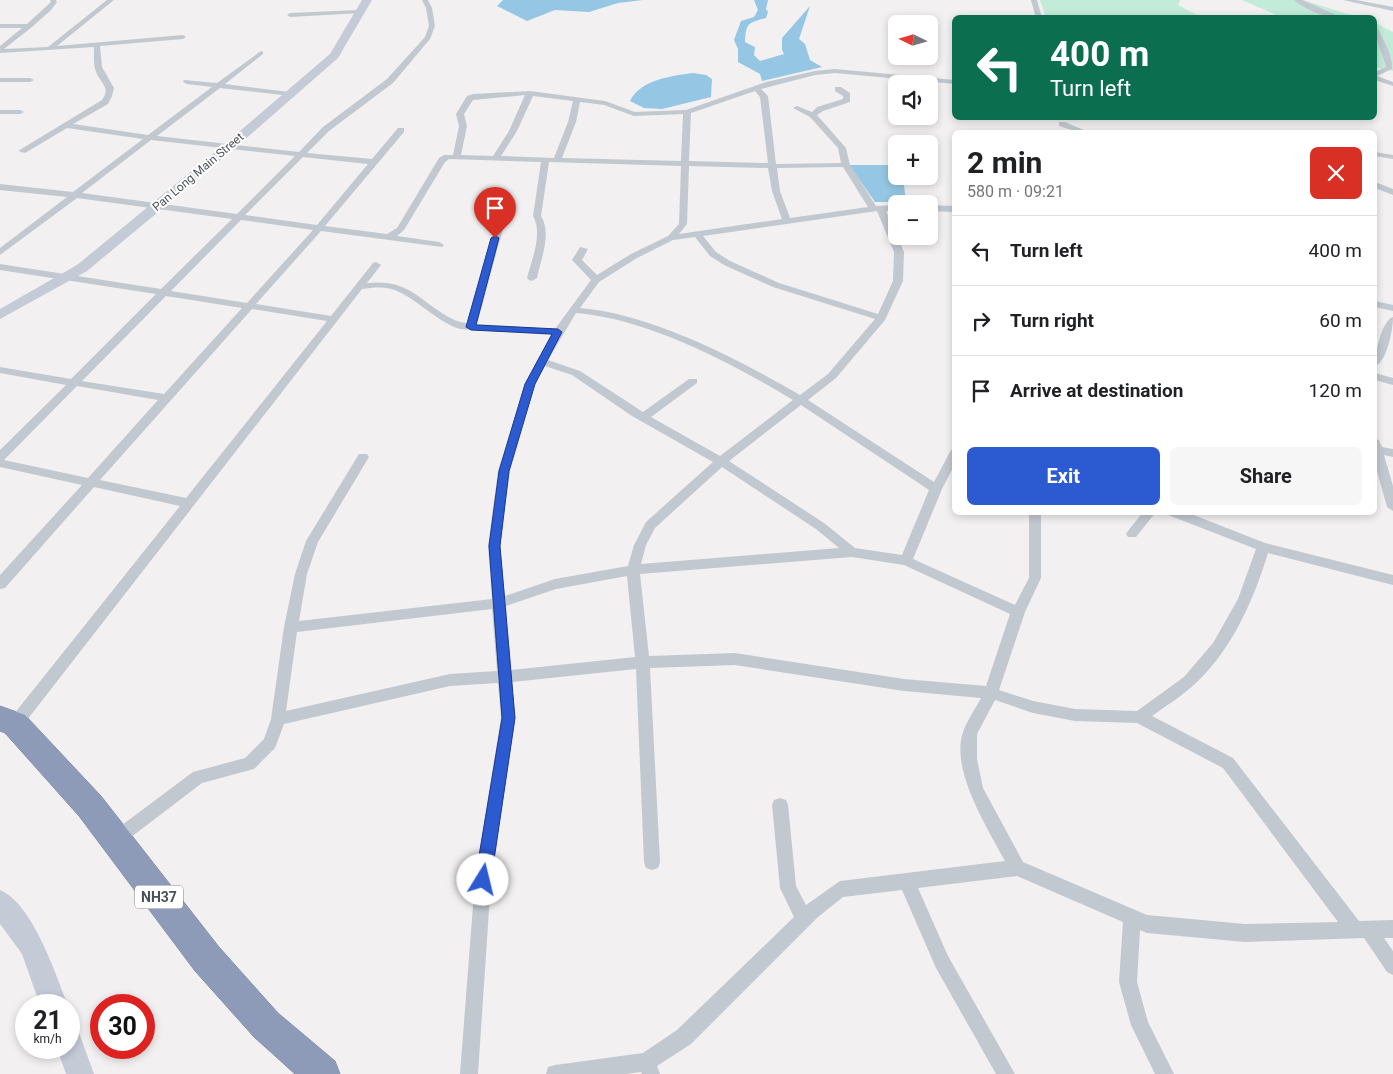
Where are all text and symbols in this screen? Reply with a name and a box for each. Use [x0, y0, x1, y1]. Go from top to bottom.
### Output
north arrow [888, 15, 938, 65]
map controls [888, 15, 938, 245]
text: 400 m [1050, 34, 1149, 75]
icon: left [967, 35, 1032, 100]
button: sound [888, 75, 938, 125]
text: Turn left [1050, 76, 1131, 101]
street label: Pan Long Main Street [150, 130, 246, 214]
button: + [888, 135, 938, 185]
text: 2 min [967, 145, 1042, 180]
button: close [1310, 147, 1362, 199]
text: 580 m · 09:21 [967, 182, 1064, 201]
pin [474, 187, 516, 238]
icon: arrive [481, 194, 509, 222]
button: − [888, 195, 938, 245]
icon: left [967, 237, 995, 265]
text: Turn left [1010, 239, 1083, 262]
text: 400 m [1309, 239, 1362, 262]
icon: right [967, 307, 995, 335]
text: Turn right [1010, 309, 1094, 332]
text: 60 m [1319, 309, 1362, 332]
icon: arrive [967, 377, 995, 405]
text: Arrive at destination [1010, 379, 1183, 402]
text: 120 m [1309, 379, 1362, 402]
button: Exit [967, 447, 1160, 505]
button: Share [1170, 447, 1362, 505]
position arrow [456, 853, 508, 905]
road number: NH37 [135, 886, 183, 909]
speed limit sign: 30 [90, 994, 155, 1059]
text: 21 [33, 1006, 62, 1035]
text: km/h [33, 1032, 62, 1046]

